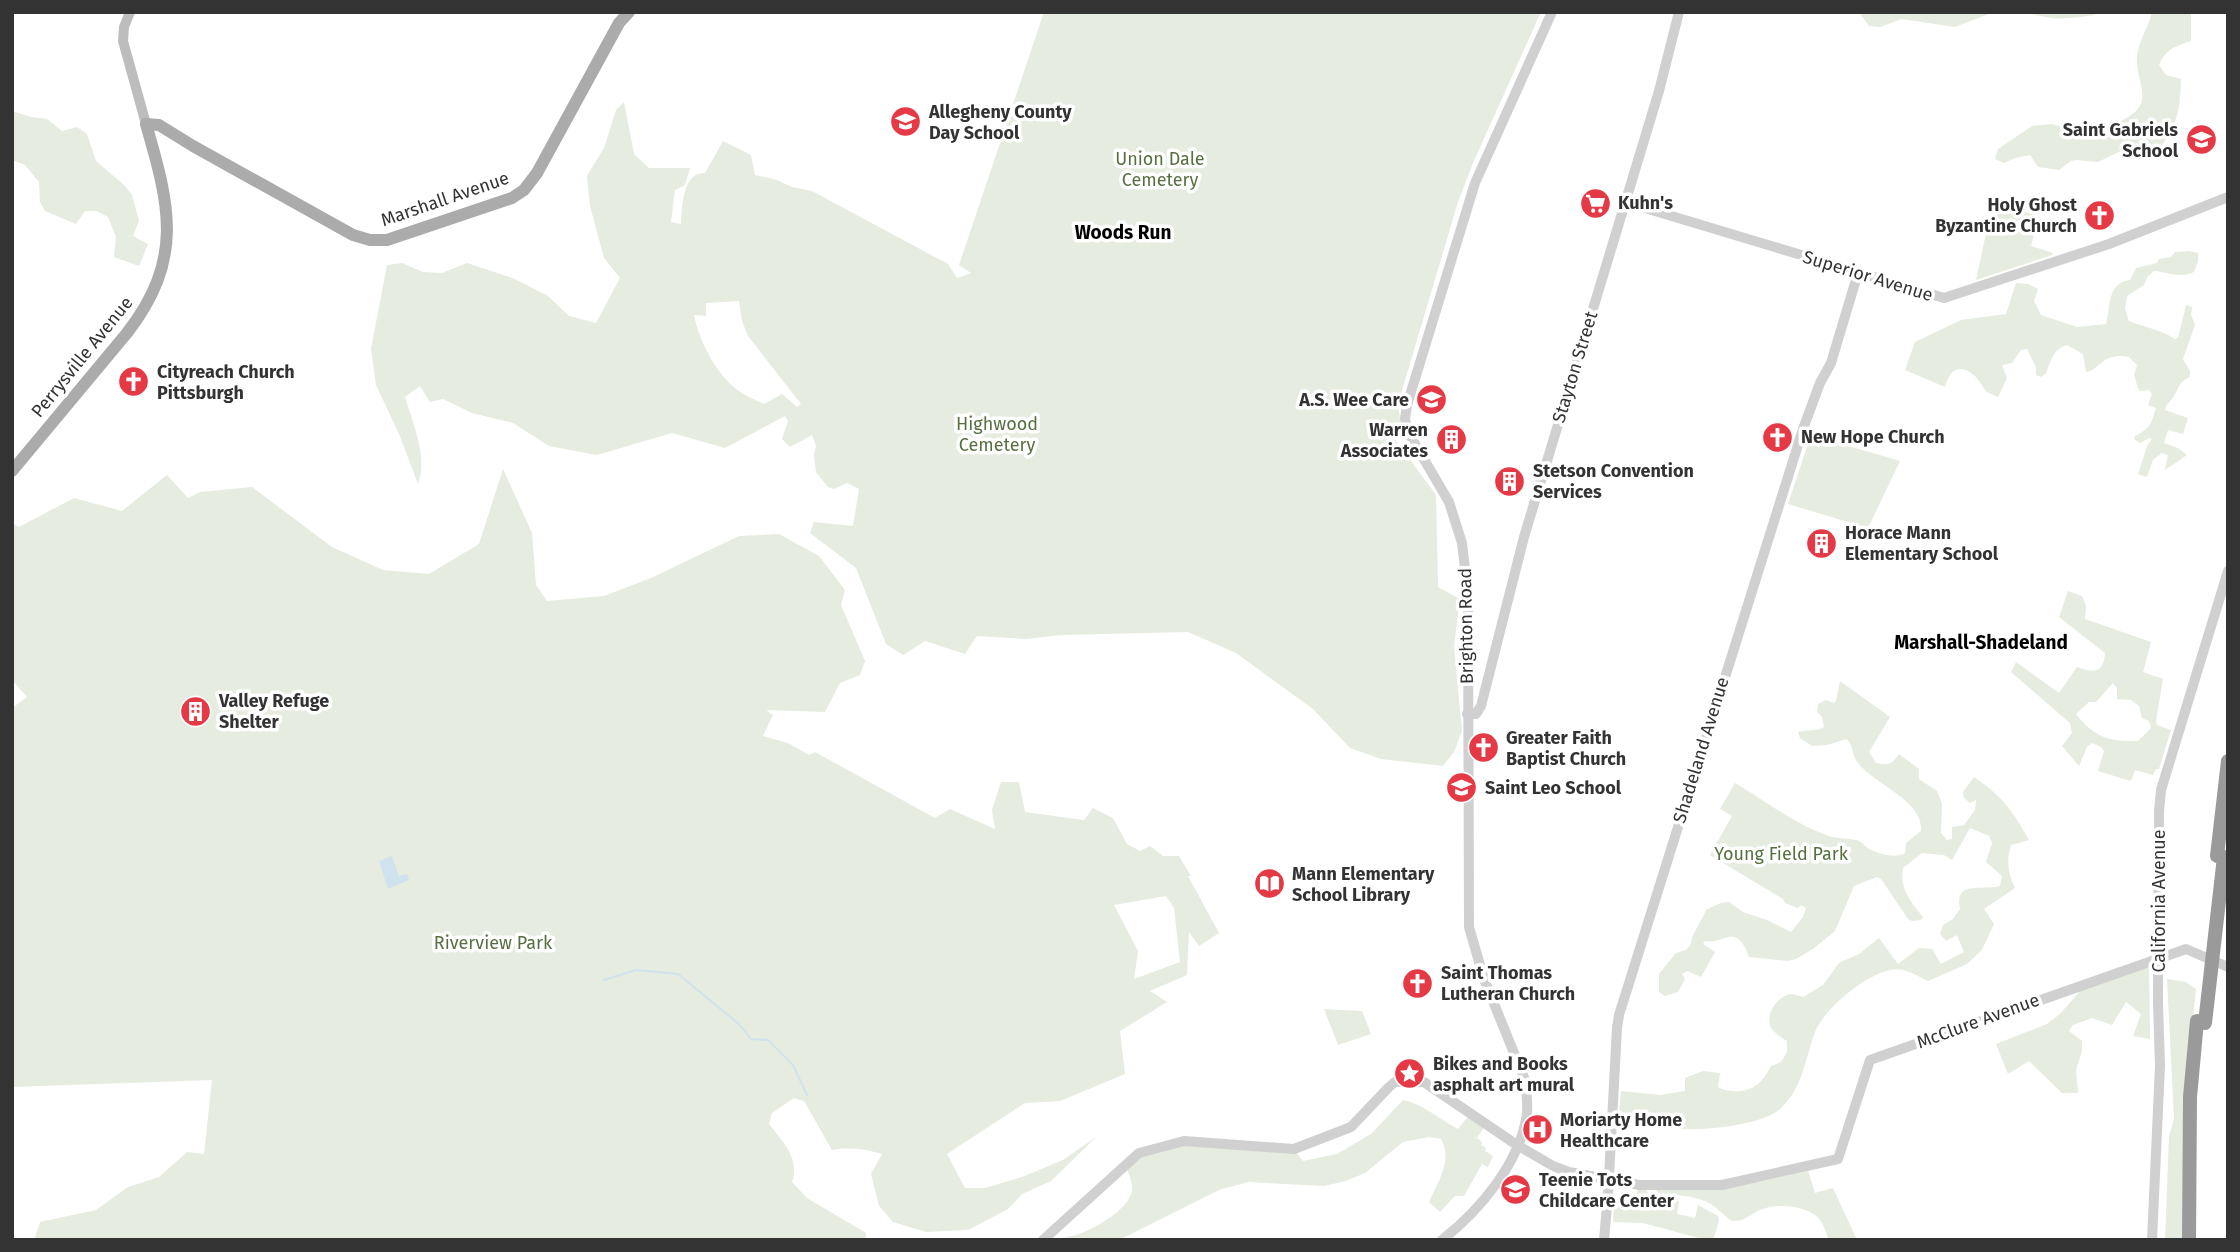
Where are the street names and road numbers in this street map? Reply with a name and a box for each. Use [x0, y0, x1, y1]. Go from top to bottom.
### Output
street label: Marshall Avenue [378, 167, 512, 231]
street label: Superior Avenue [1800, 246, 1936, 306]
street label: Perrysville Avenue [27, 292, 137, 422]
street label: Stayton Street [1548, 308, 1603, 425]
street label: Brighton Road [1454, 568, 1478, 684]
street label: Shadeland Avenue [1668, 674, 1734, 826]
street label: California Avenue [2148, 829, 2170, 973]
street label: McClure Avenue [1914, 989, 2042, 1053]

